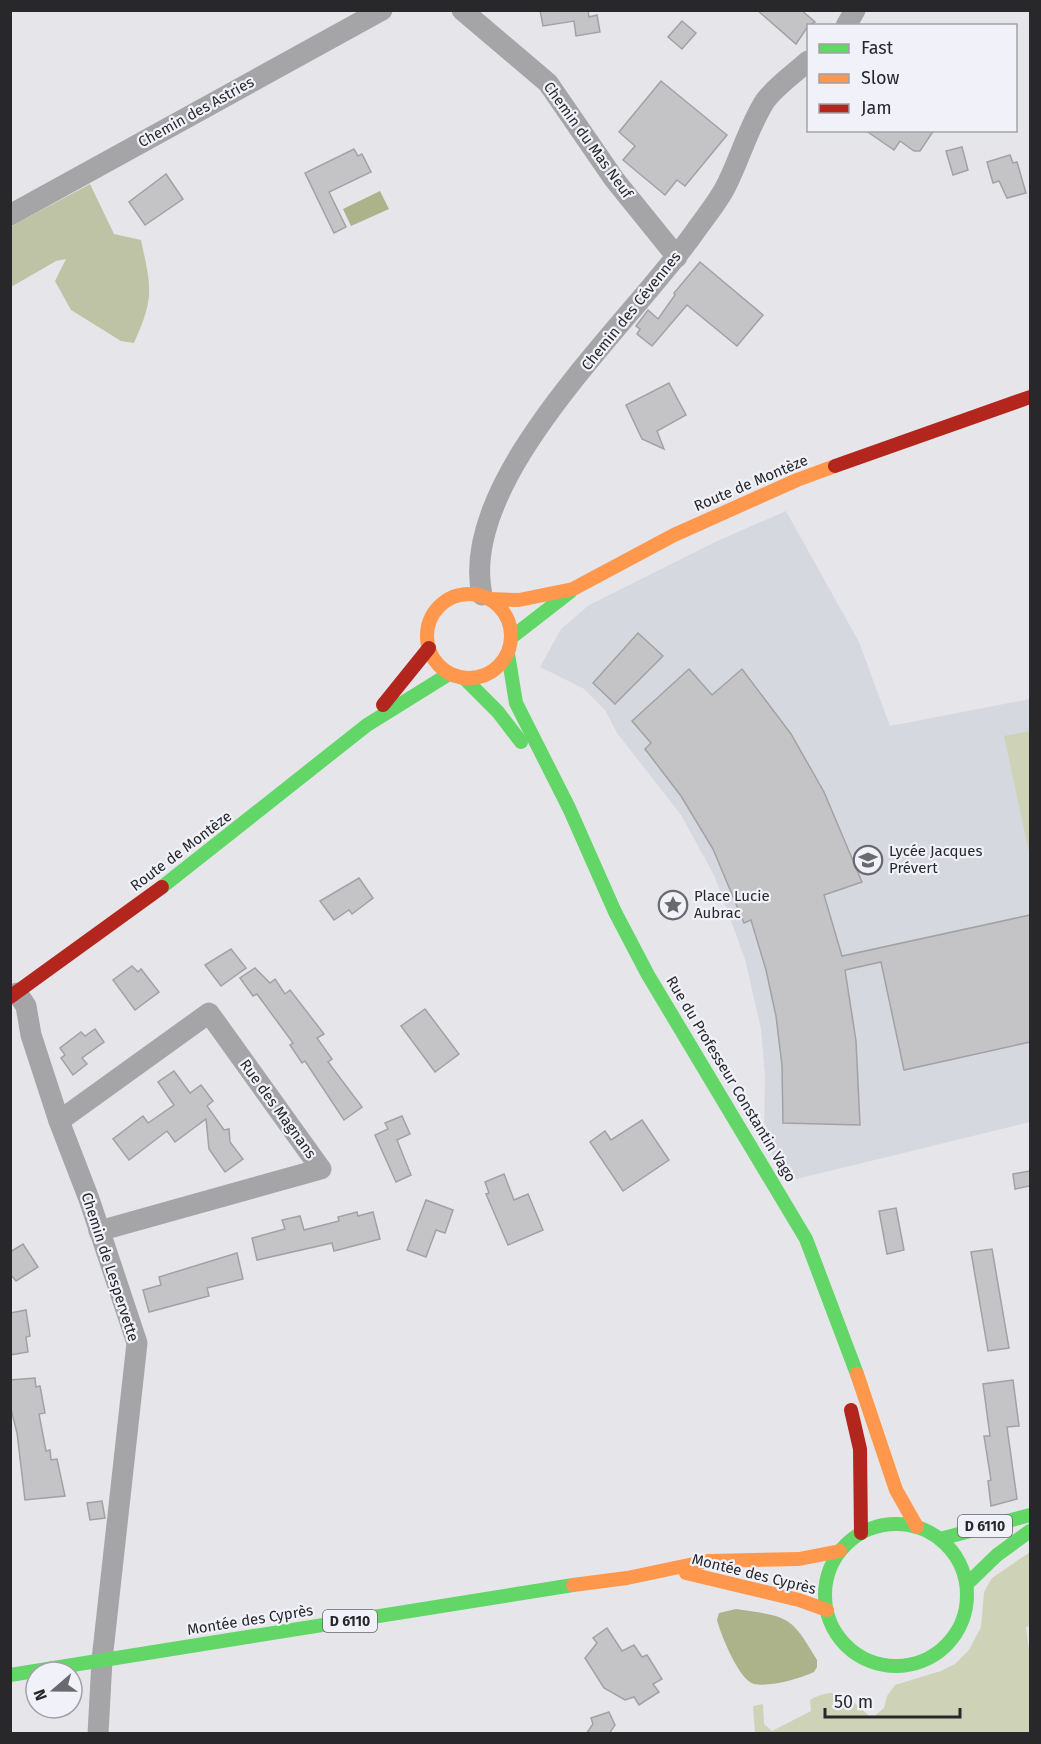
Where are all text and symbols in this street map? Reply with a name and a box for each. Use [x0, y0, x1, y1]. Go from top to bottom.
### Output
legend [807, 24, 1017, 132]
text: Fast [861, 37, 894, 59]
text: Slow [861, 67, 900, 89]
street label: Chemin des Astries [135, 73, 257, 151]
street label: Chemin du Mas Neuf [540, 78, 637, 203]
text: Jam [861, 97, 892, 119]
street label: Chemin des Cévennes [578, 248, 684, 374]
street label: Route de Montèze [691, 451, 811, 515]
street label: Route de Montèze [127, 807, 235, 895]
place label: Lycée Jacques Prévert [889, 842, 982, 877]
school or university icon: Lycée Jacques Prévert [852, 844, 884, 876]
place label: Place Lucie Aubrac [694, 887, 770, 922]
place icon: Place Lucie Aubrac [657, 889, 689, 921]
street label: Rue du Professeur Constantin Vago [662, 973, 800, 1185]
street label: Rue des Magnans [236, 1056, 320, 1162]
street label: Chemin de Lespervette [77, 1190, 143, 1344]
road number: D 6110 [958, 1515, 1012, 1537]
street label: Montée des Cyprès [690, 1550, 818, 1598]
street label: Montée des Cyprès [186, 1601, 314, 1639]
road number: D 6110 [323, 1610, 377, 1632]
north arrow [24, 1660, 84, 1720]
scale bar [825, 1681, 960, 1719]
text: N [30, 1687, 51, 1703]
text: 50 m [834, 1691, 873, 1713]

